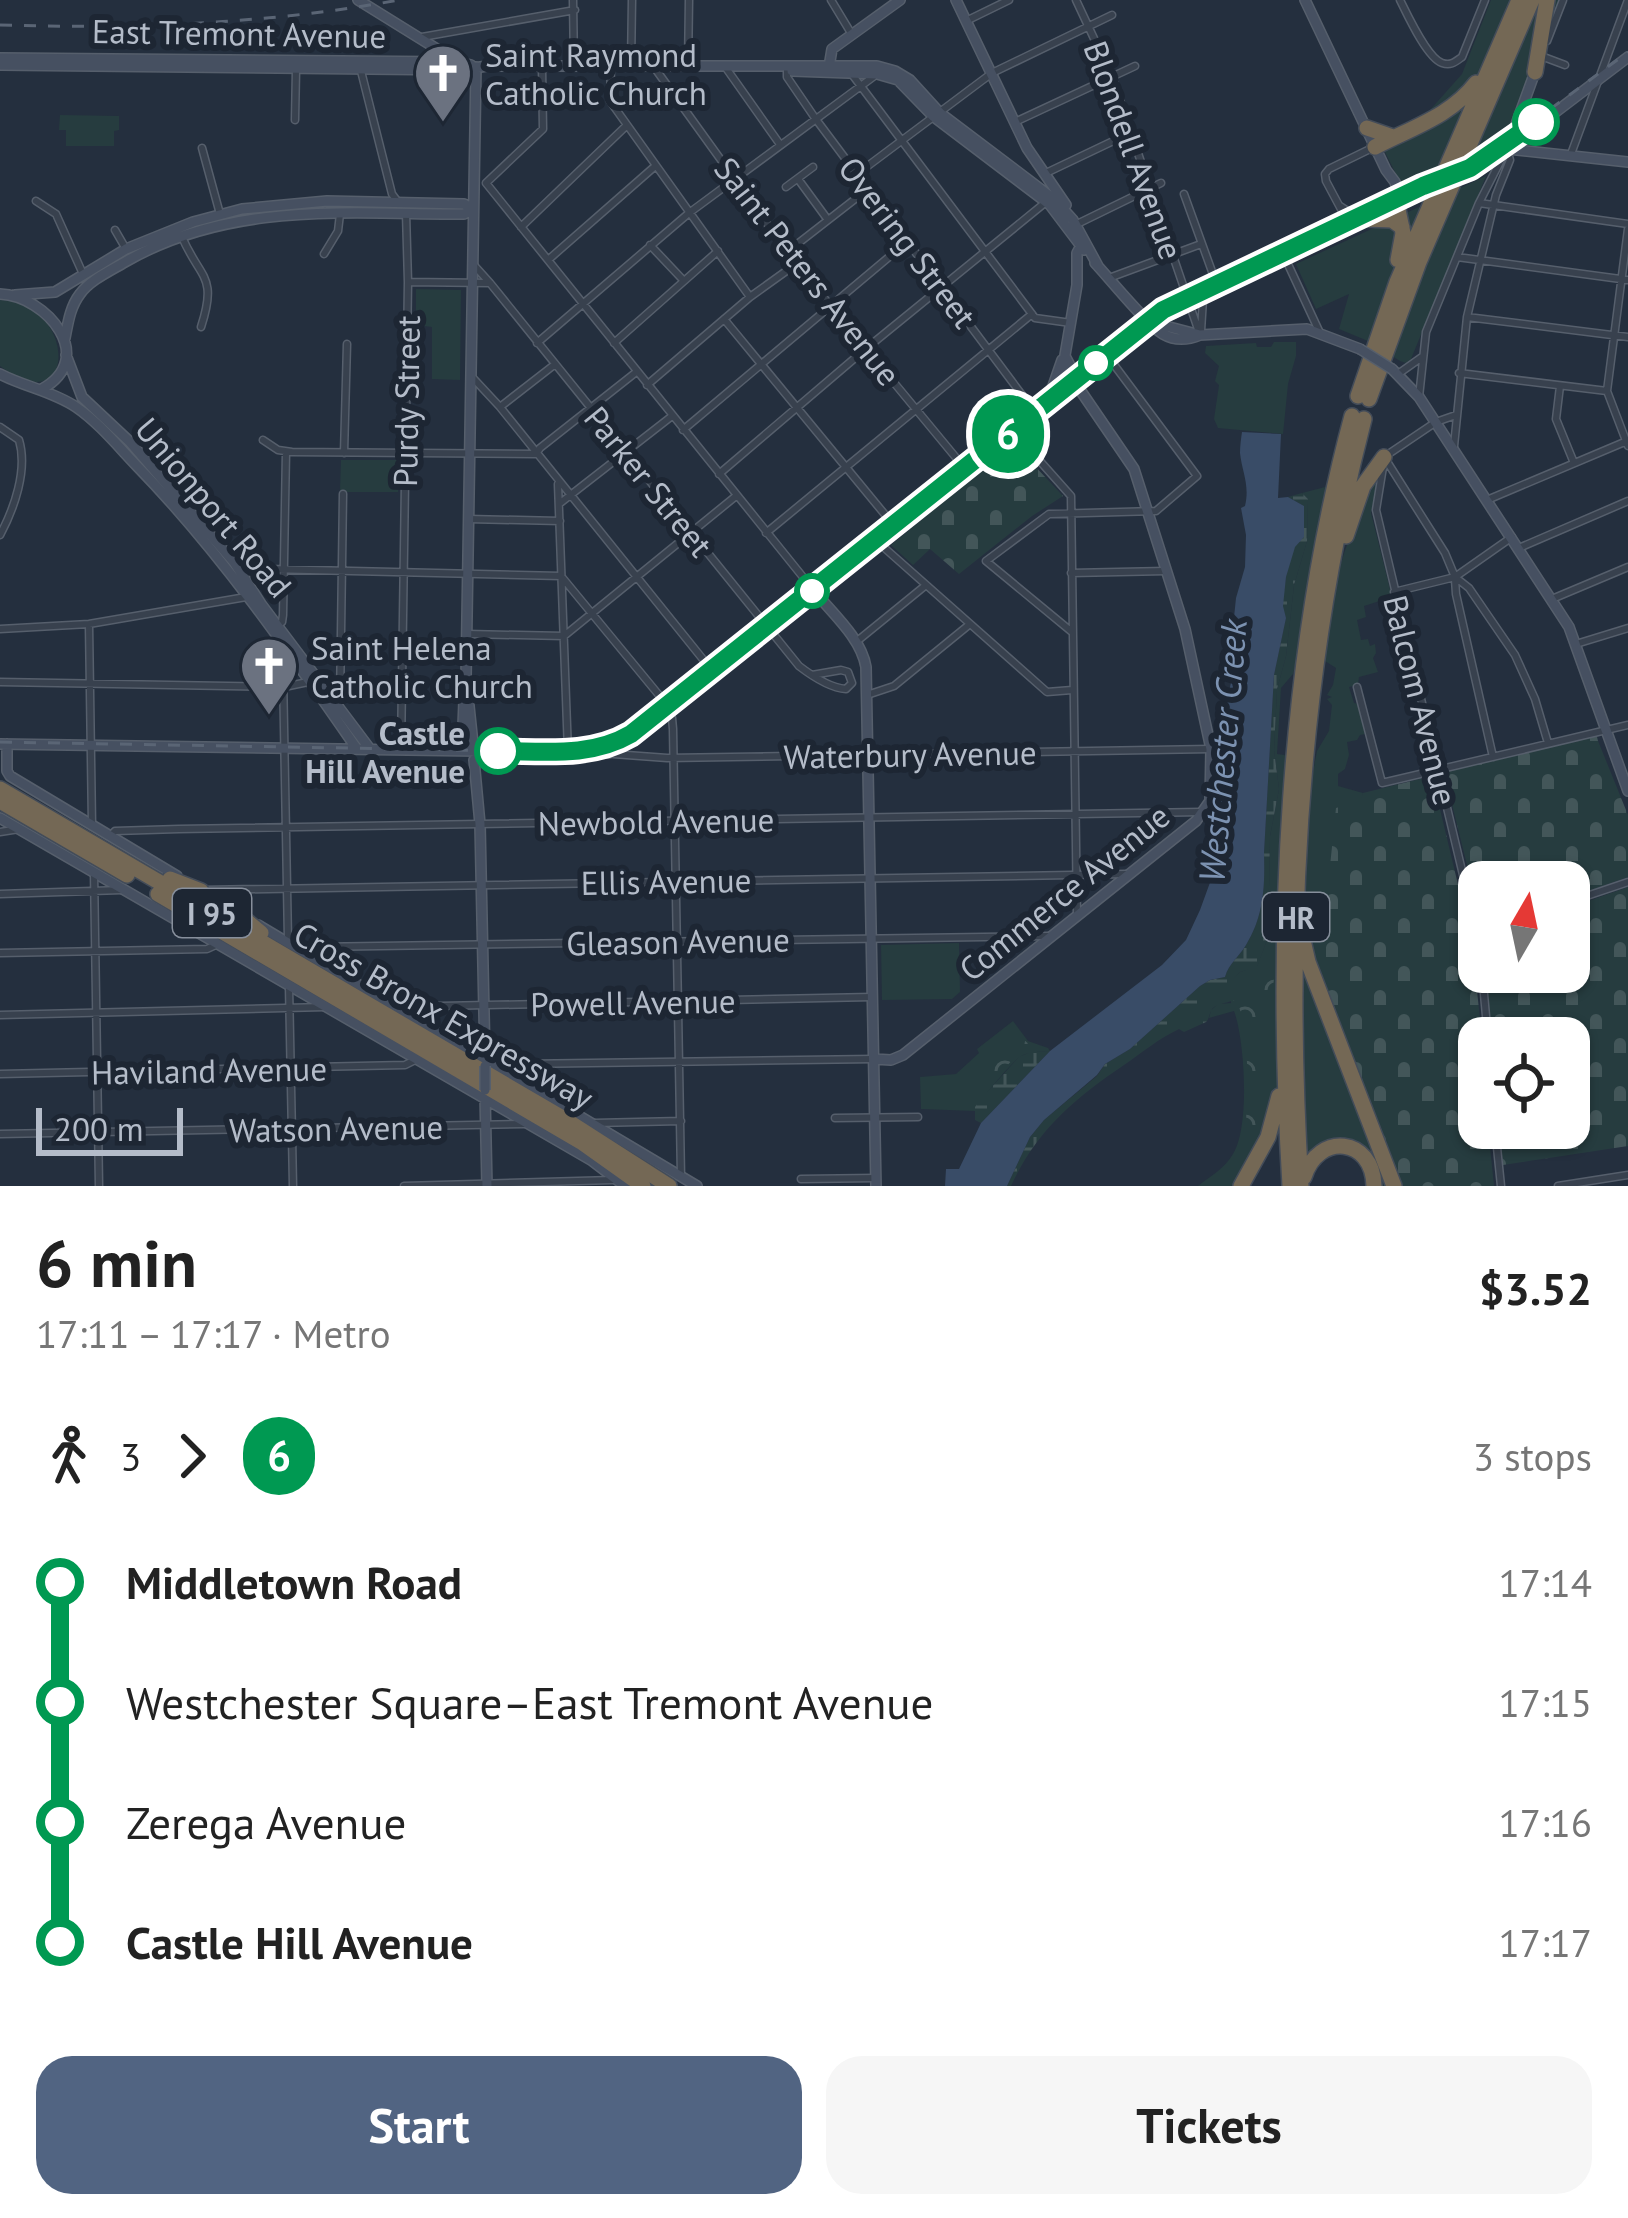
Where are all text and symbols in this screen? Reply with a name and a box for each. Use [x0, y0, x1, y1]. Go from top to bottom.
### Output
street label: East Tremont Avenue [91, 9, 387, 57]
place label: Saint Raymond Catholic Church [485, 33, 707, 114]
street label: Blondell Avenue [1075, 35, 1193, 265]
church icon: Saint Raymond Catholic Church [412, 42, 474, 124]
unlabelled marker [1514, 100, 1558, 144]
street label: Saint Peters Avenue [705, 148, 911, 394]
street label: Overing Street [830, 148, 986, 336]
street label: Purdy Street [383, 315, 429, 487]
unlabelled marker [1080, 347, 1112, 379]
line badge: 6 [969, 395, 1047, 473]
street label: Parker Street [575, 397, 723, 565]
text: 6 [996, 406, 1020, 461]
street label: Unionport Road [126, 408, 302, 606]
unlabelled marker [796, 575, 828, 607]
street label: Balcom Avenue [1374, 591, 1468, 809]
water label: Westchester Creek [1187, 616, 1257, 884]
place label: Saint Helena Catholic Church [311, 626, 533, 707]
church icon: Saint Helena Catholic Church [238, 635, 300, 717]
place label: Castle Hill Avenue [305, 711, 465, 792]
marker: Castle Hill Avenue [476, 729, 520, 773]
street label: Waterbury Avenue [783, 730, 1037, 778]
street label: Commerce Avenue [950, 794, 1178, 990]
street label: Newbold Avenue [537, 797, 775, 845]
street label: Ellis Avenue [580, 858, 752, 904]
north arrow [1458, 861, 1590, 993]
map controls [1458, 861, 1590, 1149]
road number: I 95 [173, 889, 251, 937]
road number: HR [1263, 893, 1329, 941]
street label: Cross Bronx Expressway [286, 912, 602, 1119]
street label: Gleason Avenue [566, 918, 790, 964]
street label: Powell Avenue [530, 979, 736, 1025]
button: locate [1458, 1017, 1590, 1149]
street label: Haviland Avenue [91, 1046, 327, 1094]
scale bar [36, 1102, 183, 1155]
street label: Watson Avenue [229, 1105, 443, 1151]
text: 200 m [54, 1107, 144, 1150]
text: 6 min [36, 1220, 197, 1305]
text: $3.52 [1479, 1259, 1592, 1317]
text: 17:11 – 17:17 · Metro [36, 1308, 391, 1359]
icon: walk [36, 1423, 102, 1489]
icon: forward [159, 1423, 225, 1489]
text: 6 [267, 1428, 291, 1483]
text: 3 [120, 1431, 141, 1482]
text: 3 stops [1473, 1431, 1592, 1482]
text: Middletown Road [126, 1553, 462, 1611]
text: 17:14 [1498, 1557, 1592, 1608]
text: Westchester Square–East Tremont Avenue [126, 1673, 933, 1731]
text: 17:15 [1498, 1677, 1592, 1728]
text: Zerega Avenue [126, 1793, 406, 1851]
text: 17:16 [1498, 1797, 1592, 1848]
text: Castle Hill Avenue [126, 1913, 473, 1971]
text: 17:17 [1498, 1917, 1592, 1968]
button: Start [36, 2056, 802, 2194]
button: Tickets [826, 2056, 1592, 2194]

